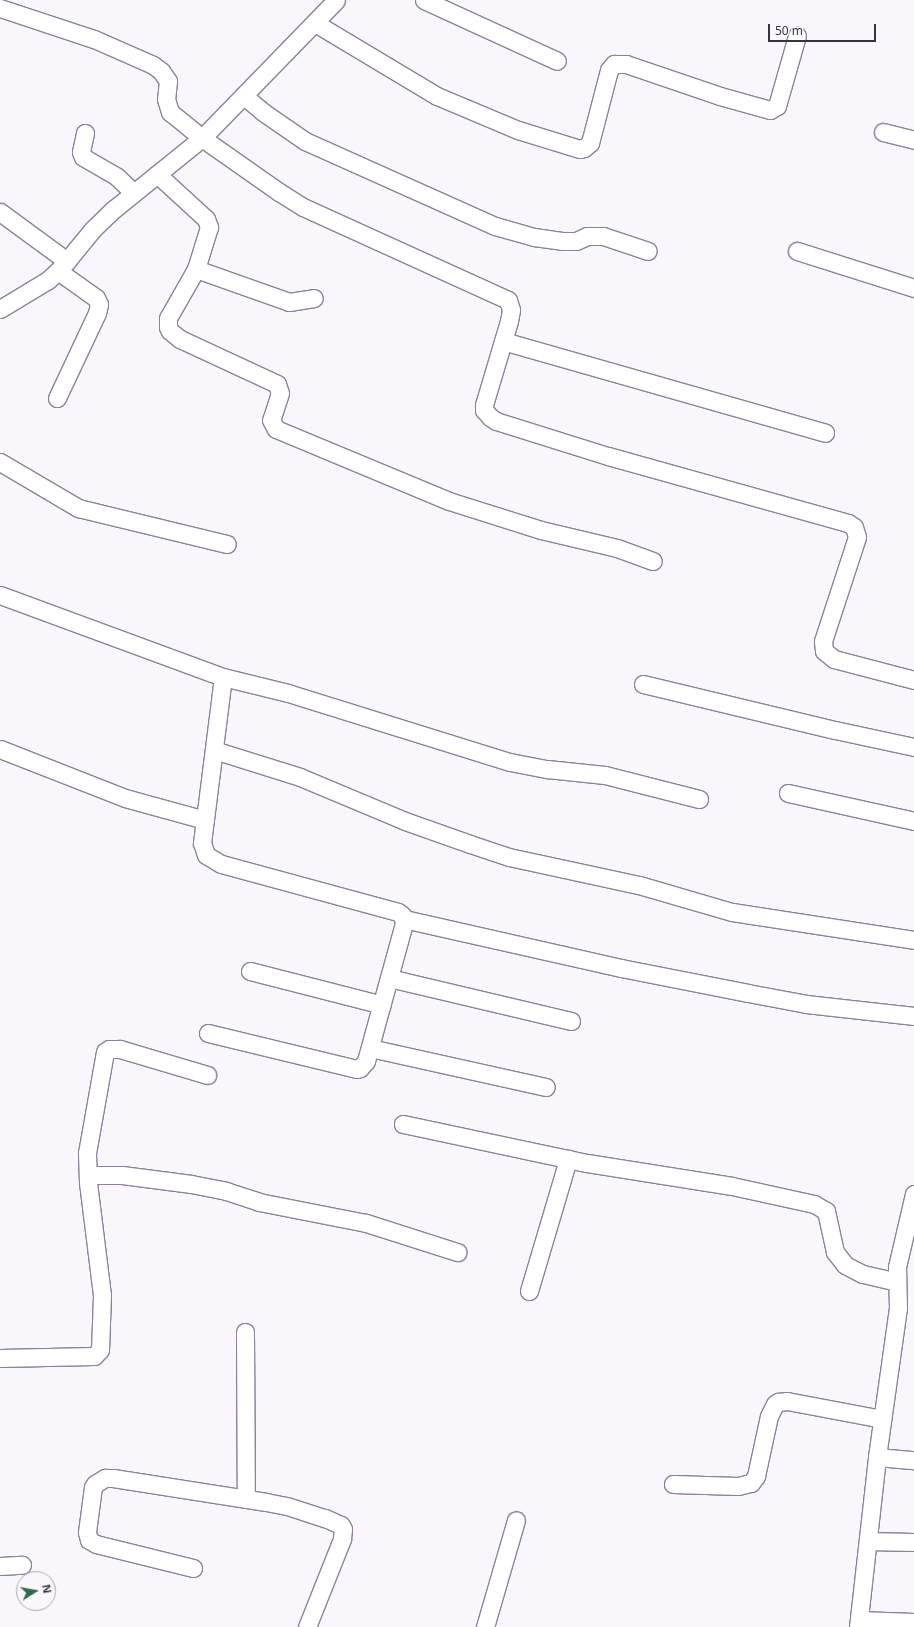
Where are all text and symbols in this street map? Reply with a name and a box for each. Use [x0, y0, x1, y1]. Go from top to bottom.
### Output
scale bar [770, 16, 878, 42]
text: 50 m [775, 22, 803, 39]
north arrow [16, 1571, 56, 1611]
text: N [39, 1583, 56, 1595]

